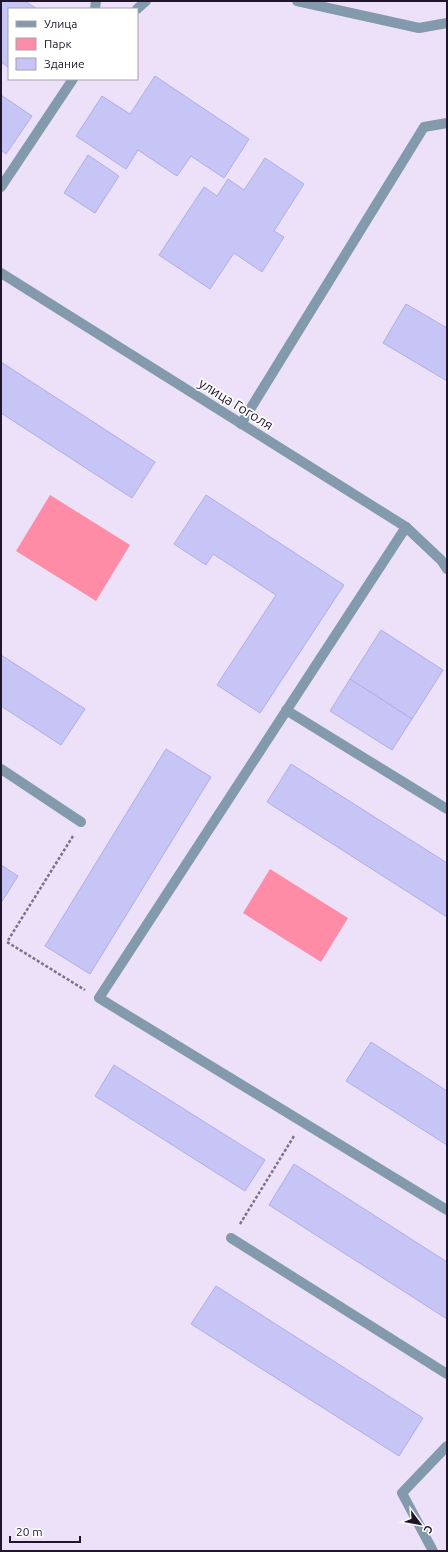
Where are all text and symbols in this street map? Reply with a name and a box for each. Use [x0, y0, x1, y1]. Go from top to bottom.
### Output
legend [8, 8, 138, 80]
text: Улица [44, 17, 77, 30]
text: Парк [44, 37, 72, 50]
text: Здание [44, 57, 85, 70]
street label: улица Гоголя [196, 375, 276, 433]
north arrow [400, 1504, 440, 1544]
scale bar [10, 1518, 80, 1544]
text: С [422, 1523, 435, 1535]
text: 20 m [16, 1525, 43, 1538]

